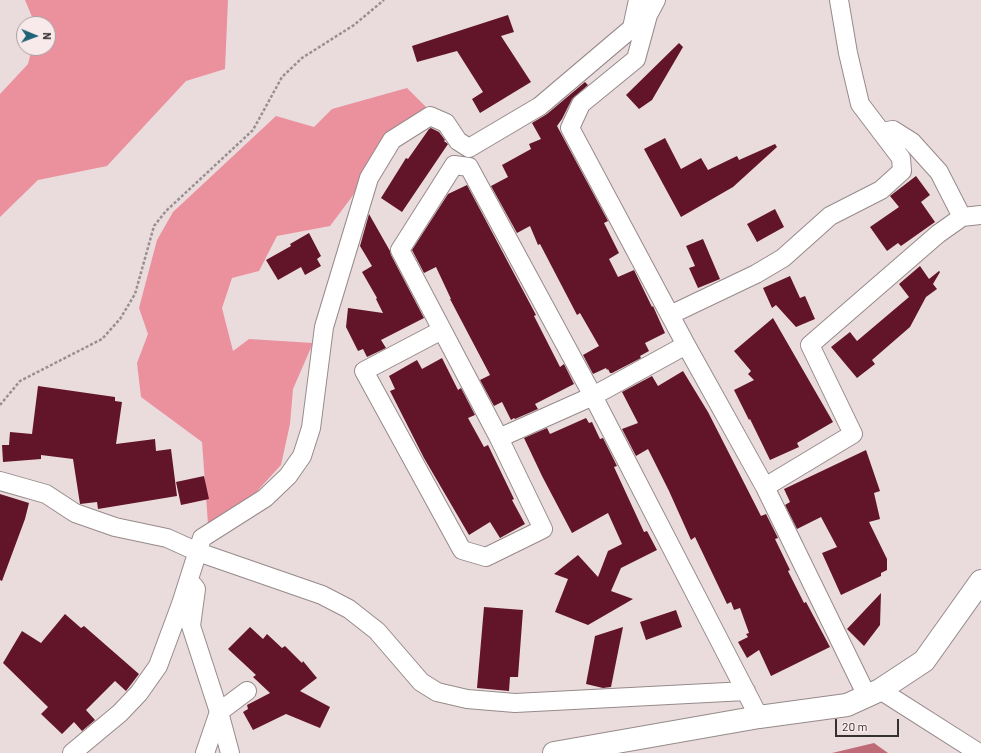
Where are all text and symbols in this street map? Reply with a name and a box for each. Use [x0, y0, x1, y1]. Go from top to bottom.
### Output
north arrow [16, 16, 56, 56]
text: N [41, 32, 54, 40]
scale bar [837, 711, 901, 737]
text: 20 m [842, 719, 868, 733]

